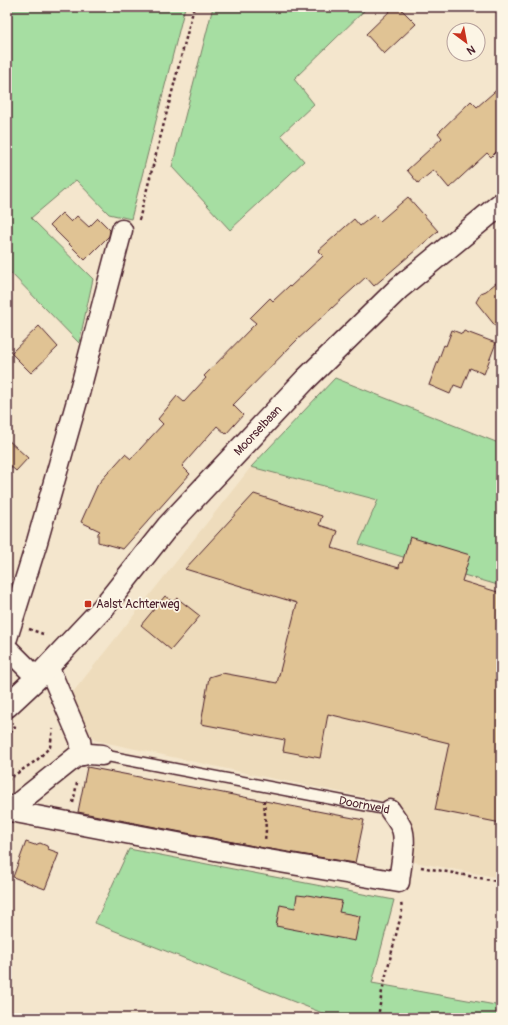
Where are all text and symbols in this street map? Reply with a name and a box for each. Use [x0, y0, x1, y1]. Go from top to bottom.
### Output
north arrow [446, 22, 486, 62]
text: N [464, 43, 478, 58]
street label: Moorselbaan [231, 402, 285, 459]
place label: Aalst Achterweg [96, 597, 180, 612]
marker: Aalst Achterweg [83, 599, 93, 609]
street label: Doornveld [338, 793, 391, 817]

